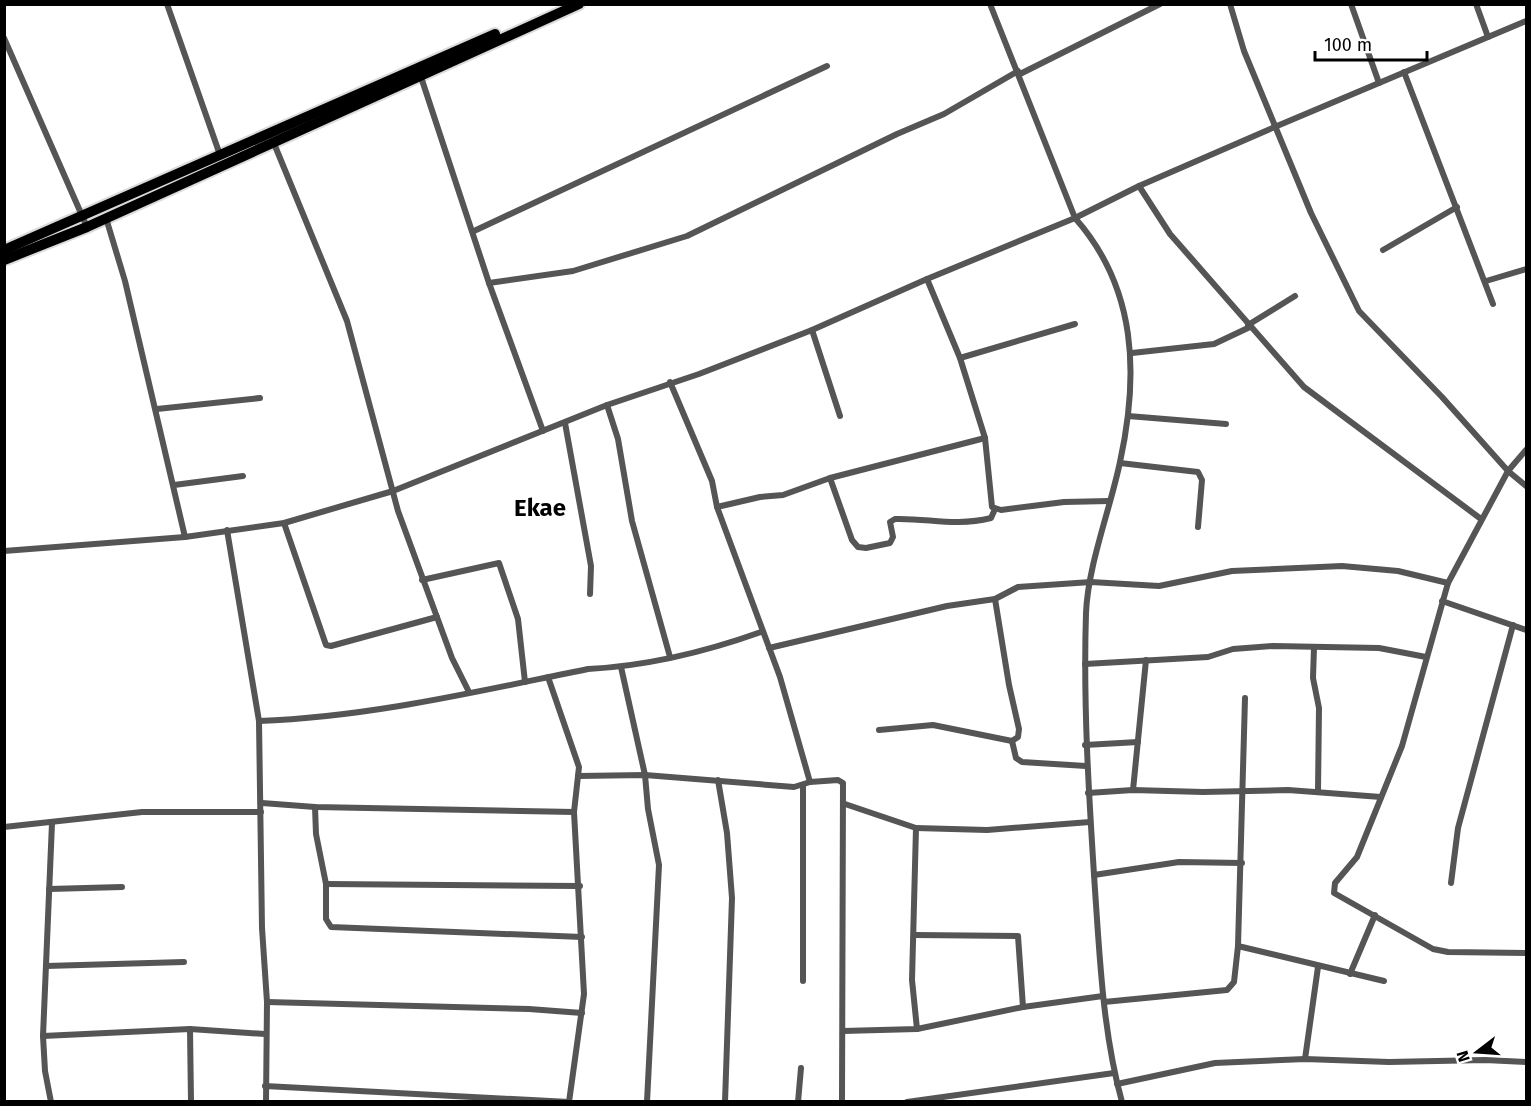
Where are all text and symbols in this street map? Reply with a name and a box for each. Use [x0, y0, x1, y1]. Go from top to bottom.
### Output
scale bar [1315, 24, 1428, 62]
text: 100 m [1324, 34, 1372, 56]
district label: Ekae [514, 494, 566, 522]
north arrow [1447, 1022, 1507, 1082]
text: N [1452, 1048, 1474, 1064]

